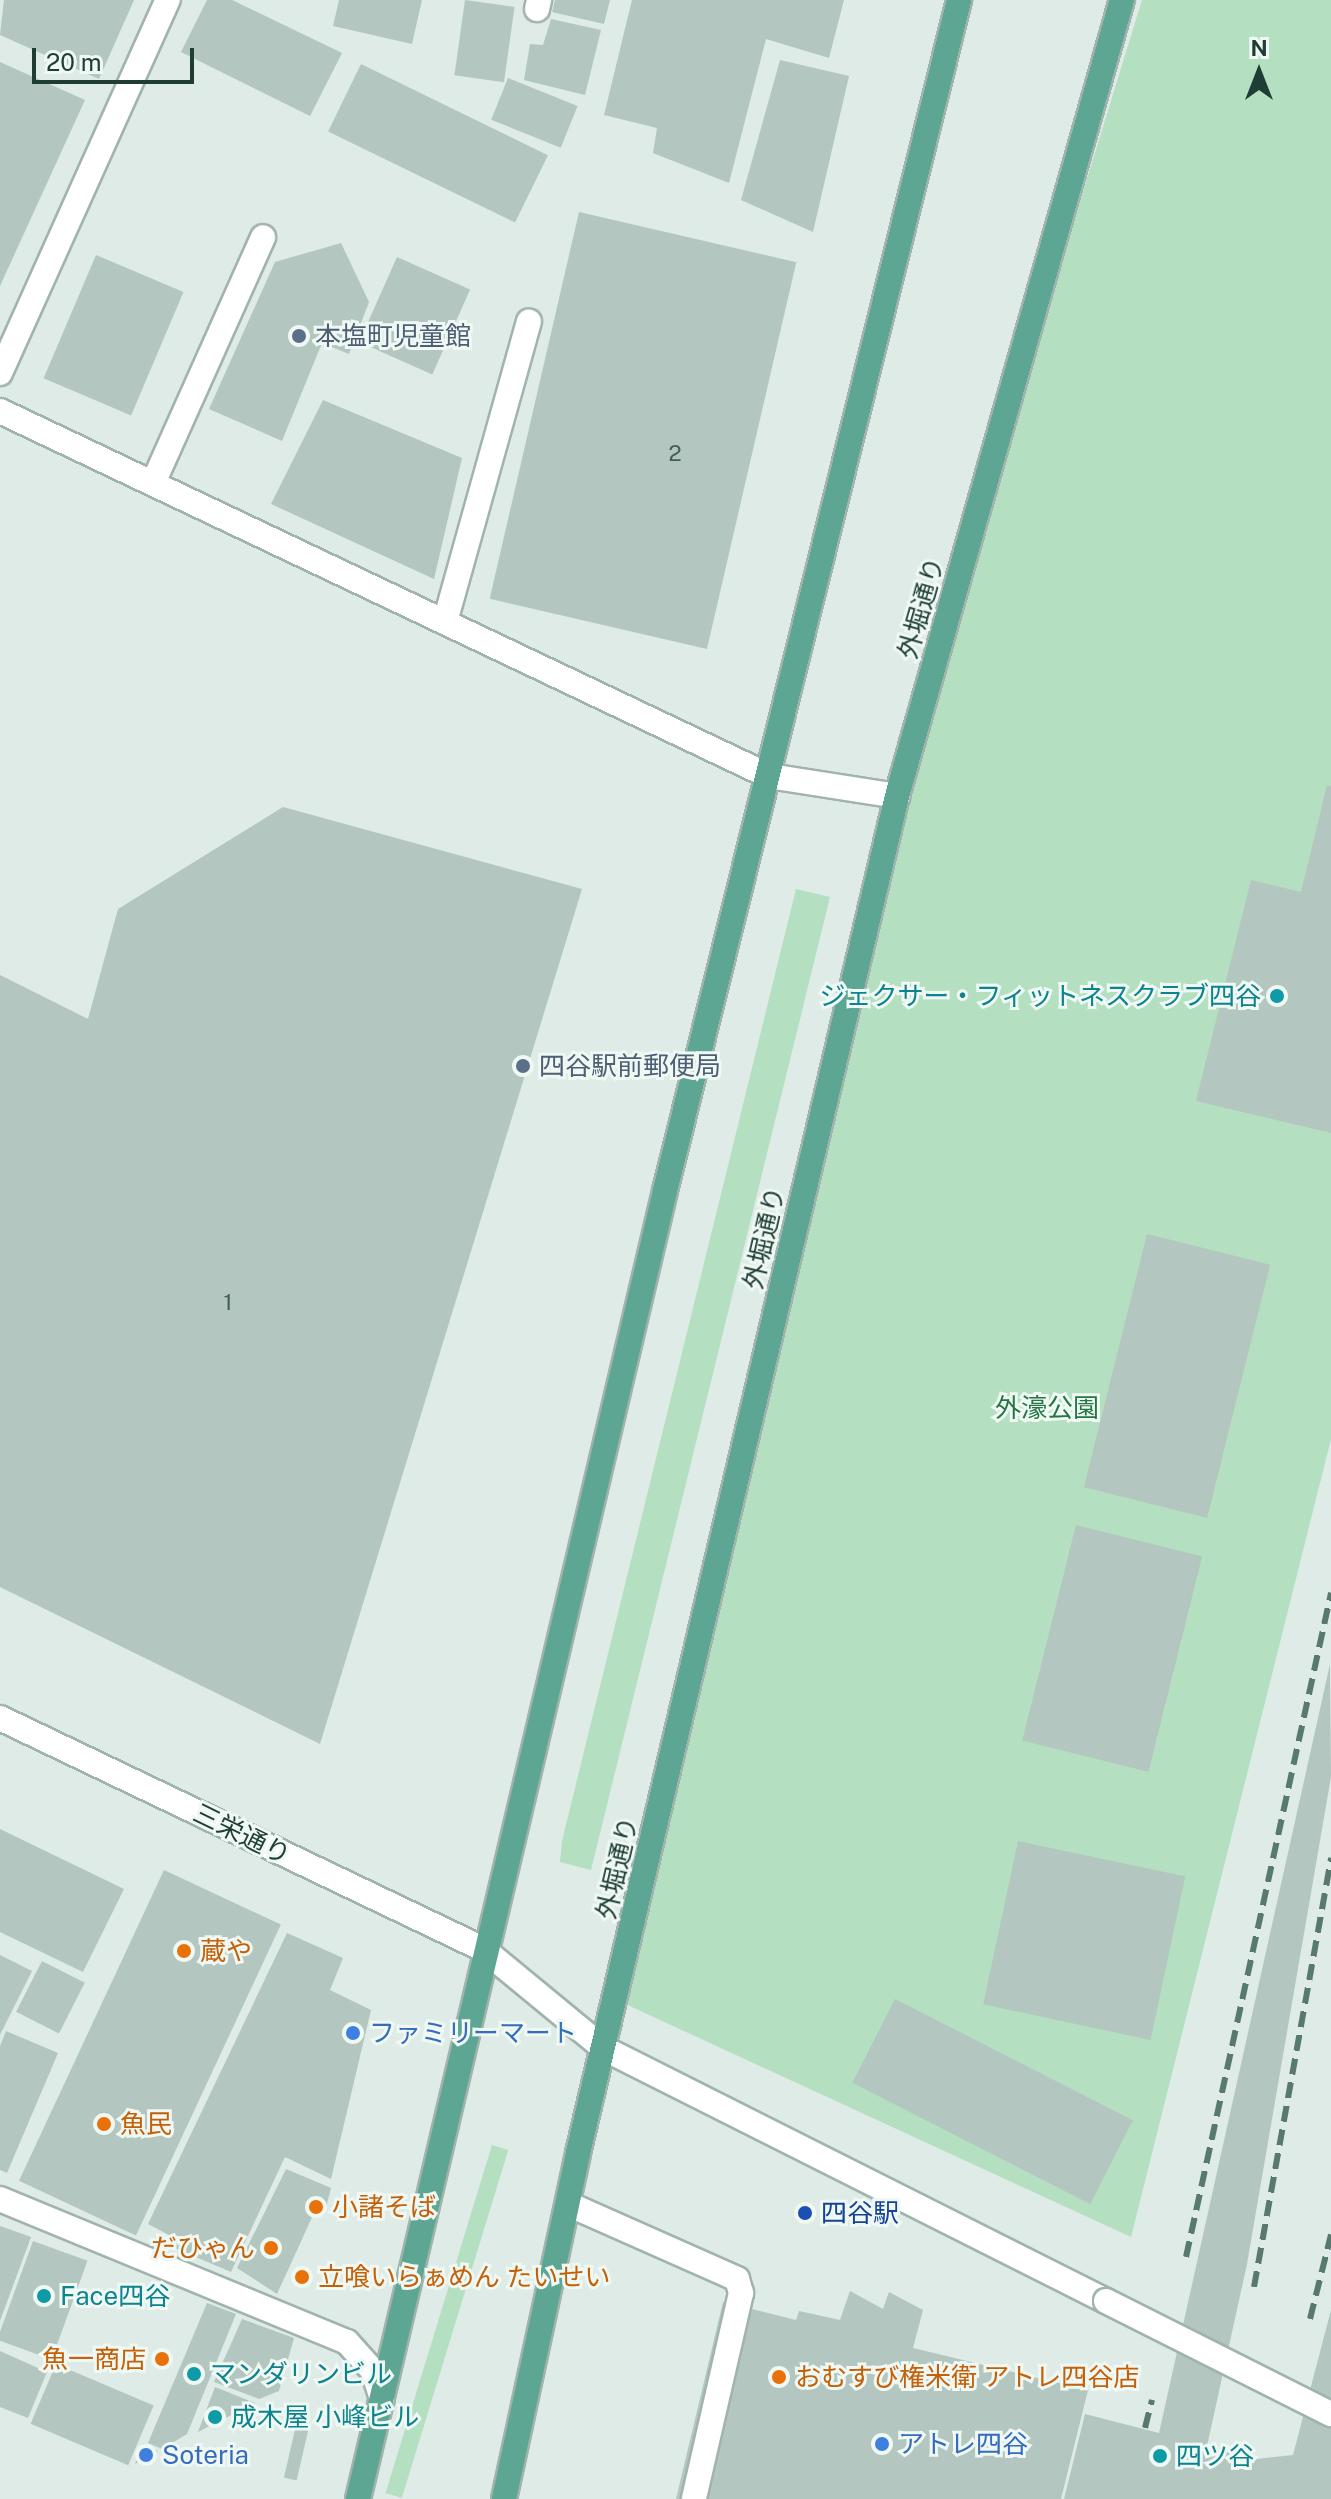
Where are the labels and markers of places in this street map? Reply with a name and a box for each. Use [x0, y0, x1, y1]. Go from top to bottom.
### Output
place label: 本塩町児童館 [315, 320, 471, 352]
marker: 本塩町児童館 [290, 327, 308, 345]
place label: ジェクサー・フィットネスクラブ四谷 [819, 980, 1261, 1012]
marker: ジェクサー・フィットネスクラブ四谷 [1268, 987, 1286, 1005]
place label: 四谷駅前郵便局 [539, 1050, 721, 1082]
marker: 四谷駅前郵便局 [514, 1057, 532, 1075]
place label: 蔵や [200, 1935, 252, 1967]
marker: 蔵や [175, 1942, 193, 1960]
place label: ファミリーマート [369, 2017, 577, 2049]
marker: ファミリーマート [344, 2024, 362, 2042]
place label: 魚民 [120, 2108, 172, 2140]
marker: 魚民 [95, 2115, 113, 2133]
place label: 小諸そば [332, 2191, 436, 2223]
place label: 四谷駅 [821, 2197, 899, 2229]
marker: 小諸そば [307, 2198, 325, 2216]
marker: 四谷駅 [796, 2204, 814, 2222]
place label: だひゃん [151, 2232, 255, 2264]
marker: だひゃん [262, 2239, 280, 2257]
place label: 立喰いらぁめん たいせい [318, 2261, 610, 2293]
marker: 立喰いらぁめん たいせい [293, 2268, 311, 2286]
place label: Face四谷 [60, 2280, 170, 2312]
marker: Face四谷 [35, 2287, 53, 2305]
place label: 魚一商店 [42, 2343, 146, 2375]
marker: 魚一商店 [153, 2350, 171, 2368]
place label: マンダリンビル [210, 2358, 392, 2390]
place label: おむすび権米衛 アトレ四谷店 [795, 2361, 1139, 2393]
marker: マンダリンビル [185, 2365, 203, 2383]
marker: おむすび権米衛 アトレ四谷店 [770, 2368, 788, 2386]
place label: 成木屋 小峰ビル [231, 2401, 419, 2433]
marker: 成木屋 小峰ビル [206, 2408, 224, 2426]
place label: アトレ四谷 [898, 2428, 1028, 2460]
marker: アトレ四谷 [873, 2435, 891, 2453]
place label: Soteria [162, 2439, 249, 2471]
place label: 四ツ谷 [1176, 2440, 1254, 2472]
marker: Soteria [137, 2446, 155, 2464]
marker: 四ツ谷 [1151, 2447, 1169, 2465]

